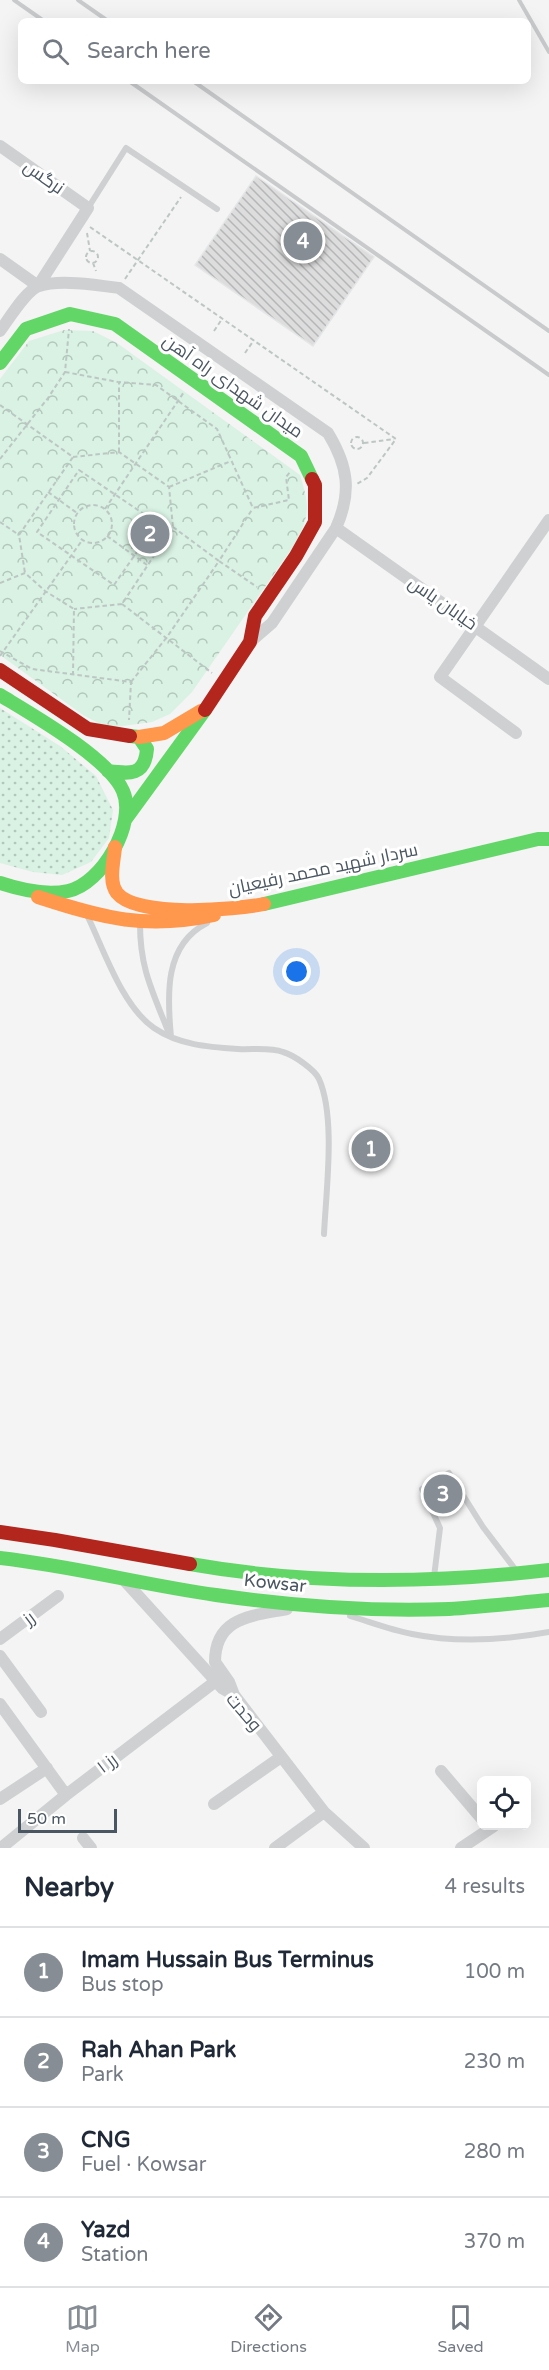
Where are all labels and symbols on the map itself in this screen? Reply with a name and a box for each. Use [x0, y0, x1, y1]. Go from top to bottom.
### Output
street label: نرگس [19, 155, 69, 199]
pin: 4 [284, 218, 322, 264]
street label: میدان شهدای راه آهن [158, 329, 308, 443]
pin: 2 [130, 512, 170, 556]
street label: خیابان یاس [404, 571, 482, 635]
street label: سردار شهید محمد رفیعیان [226, 838, 420, 900]
your location [282, 957, 311, 986]
pin: 1 [352, 1126, 391, 1172]
pin: 3 [424, 1472, 462, 1516]
street label: Kowsar [243, 1569, 307, 1597]
street label: رز [18, 1606, 39, 1630]
street label: وحدت [221, 1688, 267, 1736]
street label: رز ۱ [93, 1748, 121, 1778]
scale bar [18, 1806, 117, 1834]

